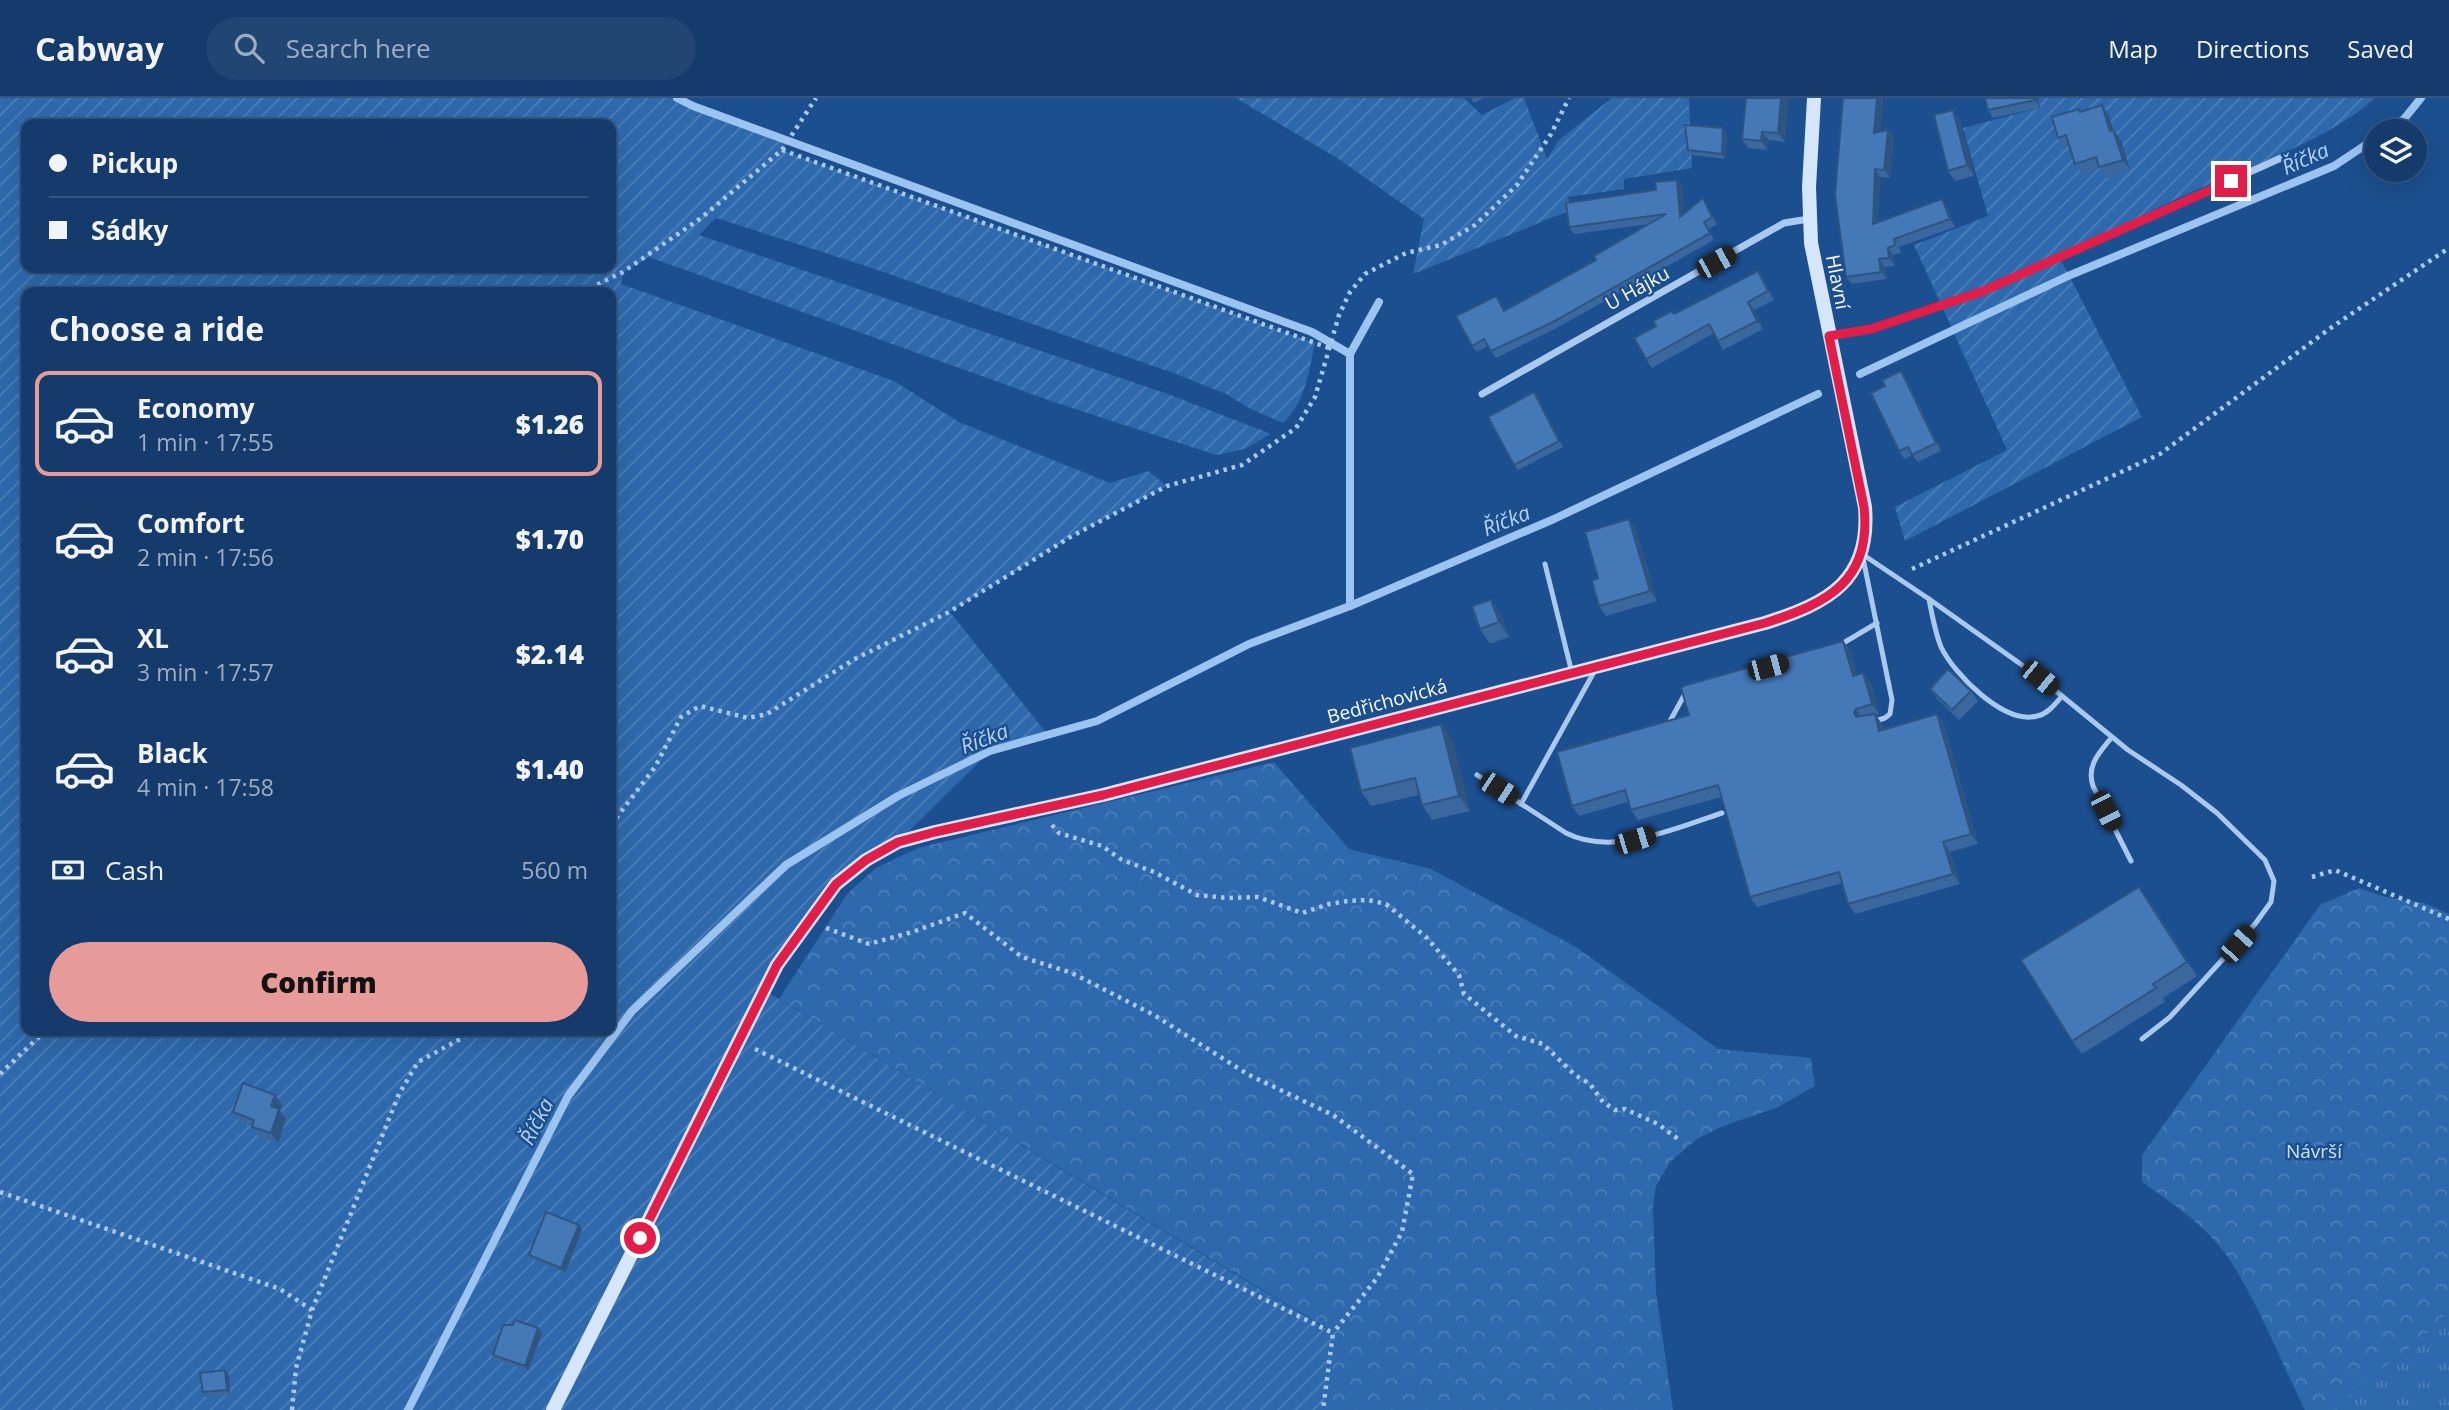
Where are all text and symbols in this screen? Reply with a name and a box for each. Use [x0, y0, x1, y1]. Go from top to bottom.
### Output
search box [206, 17, 696, 80]
text: Cabway [35, 26, 164, 71]
icon: search [230, 29, 268, 67]
text: Search here [286, 30, 431, 66]
text: Map [2108, 32, 2158, 65]
text: Directions [2196, 32, 2309, 65]
text: Saved [2347, 32, 2414, 65]
map controls [2364, 119, 2427, 182]
button: layers [2364, 119, 2427, 182]
water label: Říčka [2277, 135, 2333, 181]
text: Pickup [91, 145, 178, 181]
route end [2215, 165, 2247, 197]
text: Sádky [91, 212, 168, 248]
car [1693, 243, 1740, 281]
street label: Hlavní [1820, 252, 1856, 313]
street label: U Hájku [1600, 260, 1674, 316]
text: Choose a ride [49, 307, 264, 350]
text: Economy [137, 390, 255, 426]
icon: car [53, 392, 116, 455]
text: $1.26 [516, 406, 584, 442]
text: 1 min · 17:55 [137, 426, 274, 458]
water label: Říčka [1478, 498, 1534, 542]
text: Comfort [137, 505, 244, 541]
icon: car [53, 507, 116, 570]
text: $1.70 [516, 521, 584, 557]
text: 2 min · 17:56 [137, 541, 274, 573]
text: XL [137, 620, 169, 656]
icon: car [53, 622, 116, 685]
text: $2.14 [516, 636, 584, 672]
car [1745, 651, 1792, 683]
text: 3 min · 17:57 [137, 656, 274, 688]
car [2018, 657, 2063, 699]
street label: Bedřichovická [1324, 672, 1450, 730]
water label: Říčka [956, 716, 1012, 760]
text: Black [137, 735, 208, 771]
icon: car [53, 737, 116, 800]
text: $1.40 [516, 751, 584, 787]
car [1476, 769, 1523, 809]
text: 4 min · 17:58 [137, 771, 274, 803]
car [2088, 788, 2125, 834]
car [1612, 824, 1659, 856]
icon: cash [49, 851, 87, 889]
text: Cash [105, 852, 164, 888]
text: 560 m [521, 854, 588, 886]
car [2217, 921, 2260, 967]
button: Confirm [49, 942, 588, 1022]
water label: Říčka [512, 1093, 560, 1149]
park label: Návrší [2286, 1138, 2343, 1164]
route start [624, 1222, 656, 1254]

